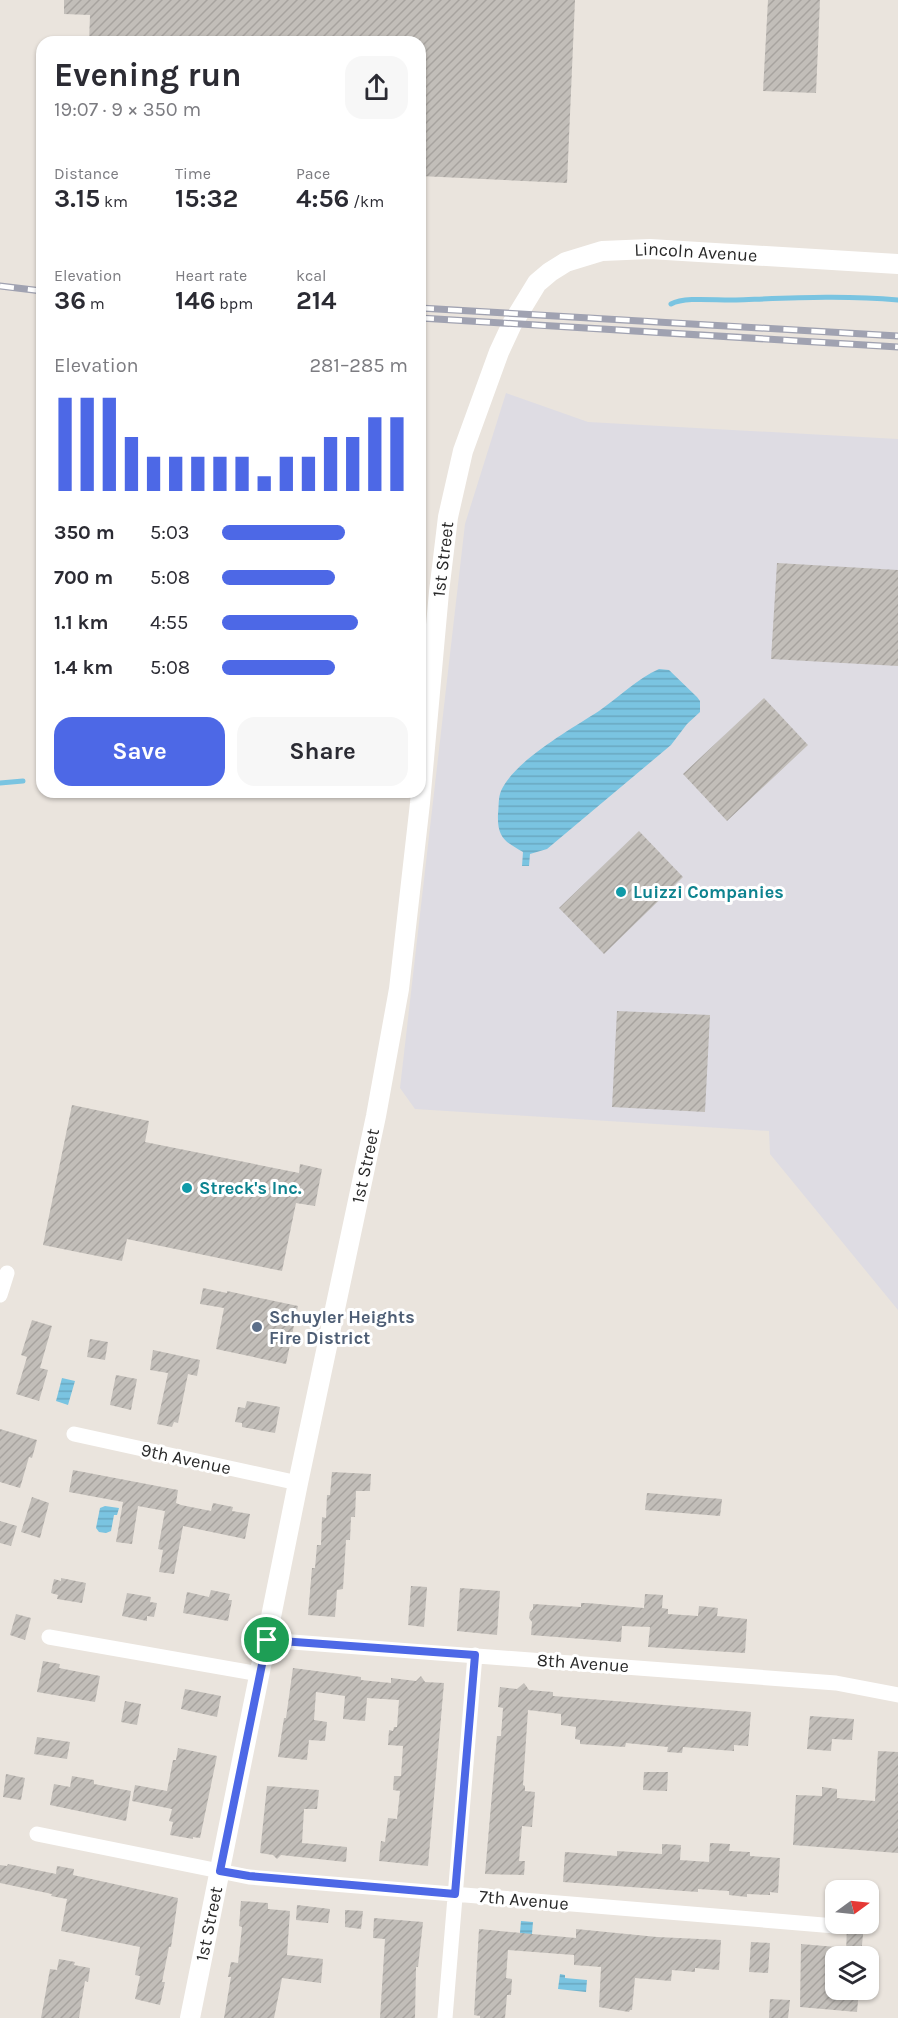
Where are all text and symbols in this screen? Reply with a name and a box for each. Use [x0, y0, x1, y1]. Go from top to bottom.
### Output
text: Evening run [54, 56, 242, 94]
button: share [345, 56, 408, 119]
text: 19:07 · 9 × 350 m [54, 98, 201, 121]
text: Distance [54, 164, 119, 183]
text: Time [175, 164, 211, 183]
text: Pace [296, 164, 330, 183]
text: 3.15 [54, 183, 100, 214]
text: 15:32 [175, 183, 238, 214]
text: 4:56 [296, 183, 349, 214]
text: km [100, 192, 128, 211]
text: /km [349, 192, 384, 211]
street label: Lincoln Avenue [634, 238, 758, 266]
text: Elevation [54, 266, 122, 285]
text: Heart rate [175, 266, 247, 285]
text: kcal [296, 266, 327, 285]
text: 36 [54, 285, 86, 316]
text: 146 [175, 285, 216, 316]
text: 214 [296, 285, 336, 316]
text: m [86, 294, 105, 313]
text: bpm [216, 294, 253, 313]
text: Elevation [54, 354, 139, 377]
text: 281–285 m [309, 354, 408, 377]
street label: 1st Street [428, 520, 458, 598]
text: 350 m [54, 521, 115, 544]
text: 5:03 [150, 521, 190, 544]
text: 700 m [54, 566, 113, 589]
text: 5:08 [150, 566, 190, 589]
text: 1.1 km [54, 611, 108, 634]
text: 4:55 [150, 611, 188, 634]
text: 1.4 km [54, 656, 113, 679]
text: 5:08 [150, 656, 190, 679]
button: Save [54, 717, 225, 786]
button: Share [237, 717, 408, 786]
place label: Luizzi Companies [633, 881, 784, 903]
marker: Luizzi Companies [614, 885, 628, 899]
street label: 1st Street [347, 1126, 384, 1205]
place label: Streck's Inc. [199, 1177, 302, 1199]
marker: Streck's Inc. [180, 1181, 194, 1195]
place label: Schuyler Heights Fire District [269, 1306, 415, 1349]
marker: Schuyler Heights Fire District [250, 1320, 264, 1334]
street label: 9th Avenue [139, 1439, 233, 1479]
pin [241, 1614, 292, 1665]
icon: arrive [250, 1623, 283, 1656]
street label: 8th Avenue [536, 1649, 630, 1677]
north arrow [825, 1880, 879, 1934]
map controls [825, 1880, 879, 2000]
street label: 1st Street [191, 1884, 227, 1963]
street label: 7th Avenue [478, 1885, 570, 1915]
button: layers [825, 1946, 879, 2000]

